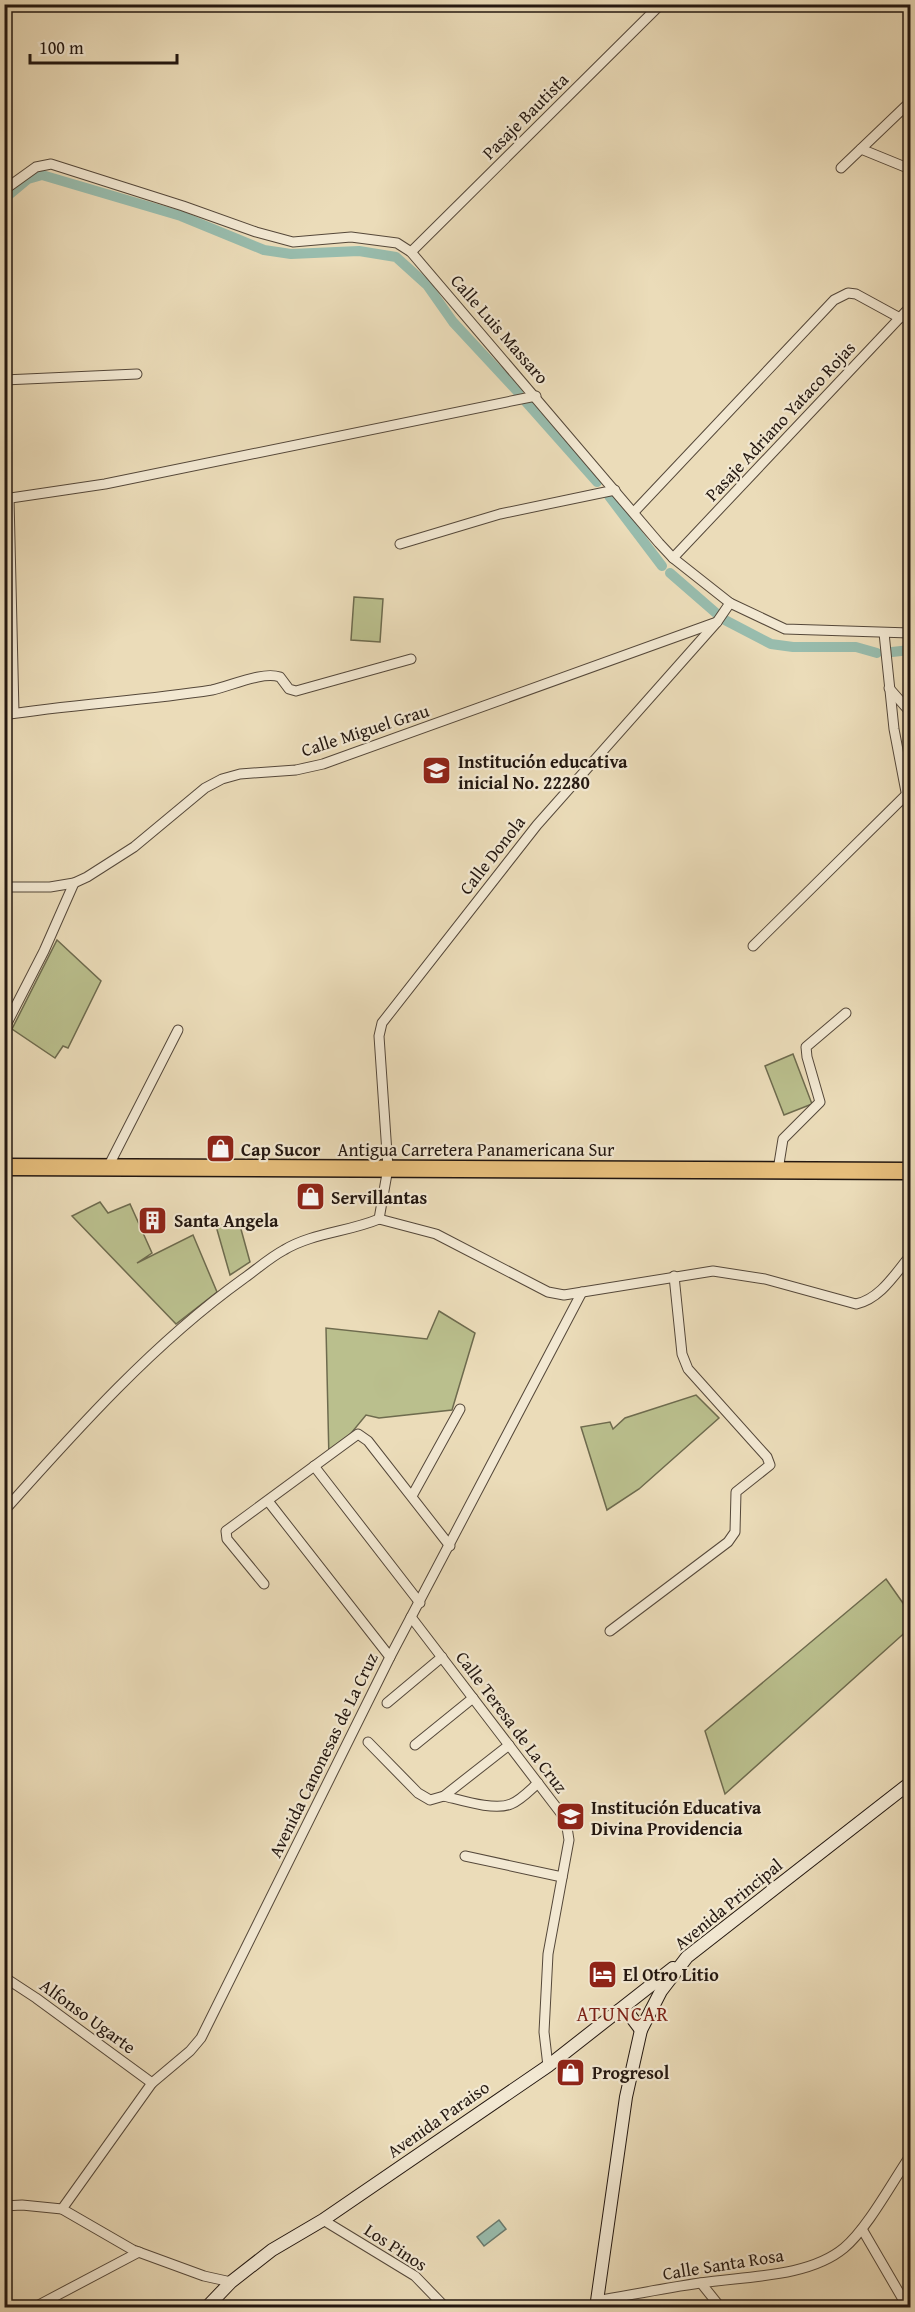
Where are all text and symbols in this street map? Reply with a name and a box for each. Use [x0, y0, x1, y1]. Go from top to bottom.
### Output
scale bar [30, 27, 177, 65]
text: 100 m [39, 34, 84, 61]
street label: Pasaje Bautista [476, 66, 575, 165]
street label: Calle Luis Massaro [445, 268, 555, 390]
street label: Pasaje Adriano Yataco Rojas [698, 335, 862, 507]
street label: Calle Miguel Grau [298, 697, 433, 763]
place label: Institución educativa inicial No. 22280 [458, 748, 628, 796]
school or university icon: Institución educativa inicial No. 22280 [421, 755, 453, 787]
street label: Calle Donola [452, 809, 532, 900]
shop icon: Cap Sucor [204, 1133, 236, 1165]
place label: Cap Sucor [241, 1136, 321, 1163]
street label: Antigua Carretera Panamericana Sur [338, 1136, 615, 1163]
shop icon: Servillantas [294, 1181, 326, 1213]
place label: Servillantas [331, 1184, 427, 1211]
building icon: Santa Angela [137, 1204, 169, 1236]
place label: Santa Angela [174, 1207, 279, 1234]
street label: Calle Teresa de La Cruz [449, 1645, 575, 1799]
street label: Avenida Canonesas de La Cruz [261, 1648, 385, 1862]
place label: Institución Educativa Divina Providencia [591, 1794, 762, 1842]
school or university icon: Institución Educativa Divina Providencia [554, 1801, 586, 1833]
street label: Avenida Principal [668, 1852, 788, 1956]
hotel icon: El Otro Litio [586, 1958, 618, 1990]
place label: El Otro Litio [623, 1961, 719, 1988]
street label: Alfonso Ugarte [34, 1972, 142, 2060]
district label: ATUNCAR [576, 1999, 670, 2028]
shop icon: Progresol [555, 2056, 587, 2088]
place label: Progresol [592, 2059, 670, 2086]
street label: Avenida Paraiso [381, 2074, 495, 2164]
street label: Los Pinos [359, 2217, 433, 2277]
street label: Calle Santa Rosa [661, 2241, 786, 2287]

